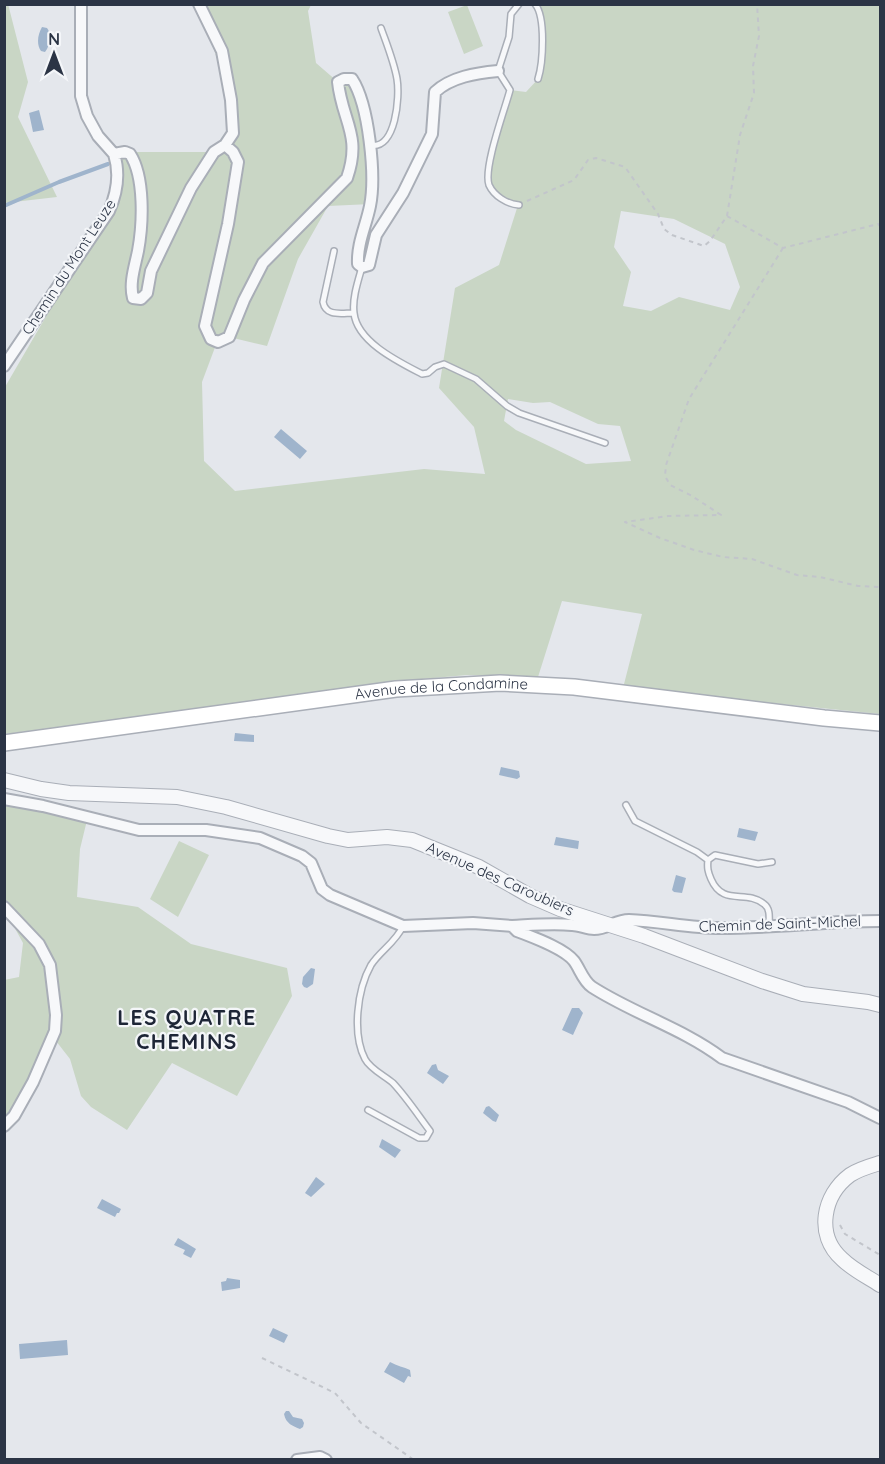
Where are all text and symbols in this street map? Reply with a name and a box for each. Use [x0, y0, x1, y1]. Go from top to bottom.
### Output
north arrow [24, 24, 84, 84]
text: N [48, 29, 60, 49]
street label: Chemin du Mont Leuze [18, 195, 120, 338]
street label: Avenue de la Condamine [354, 673, 528, 704]
street label: Avenue des Caroubiers [423, 837, 577, 920]
street label: Chemin de Saint-Michel [699, 911, 861, 936]
district label: LES QUATRE CHEMINS [117, 1004, 257, 1054]

